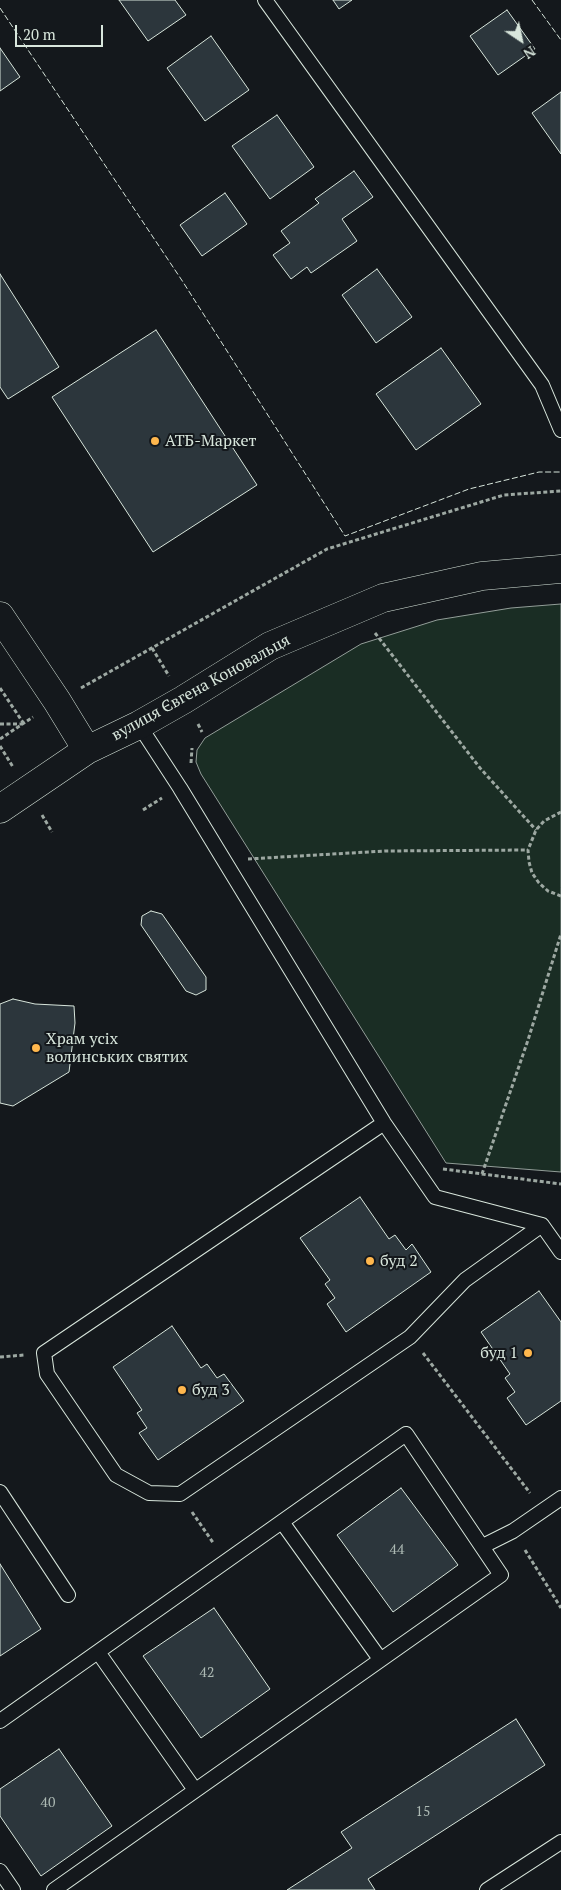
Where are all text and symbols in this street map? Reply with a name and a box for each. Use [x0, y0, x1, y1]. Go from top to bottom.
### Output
scale bar [18, 15, 105, 47]
north arrow [496, 15, 546, 65]
text: 20 m [23, 24, 56, 44]
text: N [520, 42, 539, 64]
place label: АТБ-Маркет [165, 431, 256, 451]
marker: АТБ-Маркет [149, 435, 161, 447]
street label: вулиця Євгена Коновальця [108, 631, 294, 745]
place label: Храм усіх волинських святих [46, 1029, 188, 1067]
marker: Храм усіх волинських святих [30, 1042, 42, 1054]
place label: буд 2 [380, 1251, 418, 1271]
marker: буд 2 [364, 1255, 376, 1267]
place label: буд 1 [480, 1343, 518, 1363]
marker: буд 1 [522, 1347, 534, 1359]
place label: буд 3 [192, 1380, 230, 1400]
marker: буд 3 [176, 1384, 188, 1396]
house number: 44 [390, 1542, 404, 1558]
house number: 42 [200, 1665, 214, 1681]
house number: 40 [41, 1795, 55, 1811]
house number: 15 [416, 1804, 430, 1820]

